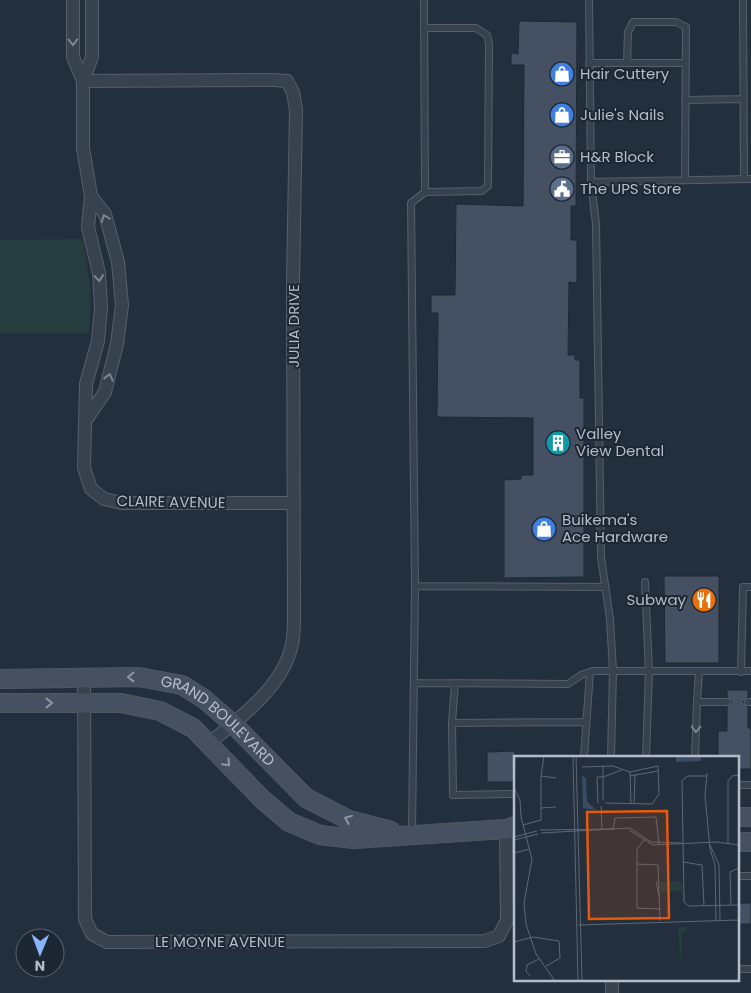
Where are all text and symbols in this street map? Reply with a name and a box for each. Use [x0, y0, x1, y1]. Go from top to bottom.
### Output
one-way arrow [68, 38, 78, 46]
shop icon: Hair Cuttery [549, 61, 575, 87]
place label: Hair Cuttery [580, 63, 670, 84]
shop icon: Julie's Nails [549, 102, 575, 128]
place label: Julie's Nails [580, 104, 665, 125]
office icon: H&R Block [549, 144, 575, 170]
place label: H&R Block [580, 146, 654, 167]
public building icon: The UPS Store [549, 176, 575, 202]
place label: The UPS Store [580, 178, 681, 199]
one-way arrow [101, 214, 111, 223]
one-way arrow [93, 274, 104, 282]
street label: JULIA DRIVE [283, 284, 304, 368]
one-way arrow [103, 373, 114, 382]
place label: Valley View Dental [576, 423, 664, 461]
building icon: Valley View Dental [545, 430, 571, 456]
street label: CLAIRE AVENUE [116, 490, 226, 513]
place label: Buikema's Ace Hardware [562, 509, 668, 547]
shop icon: Buikema's Ace Hardware [531, 516, 557, 542]
restaurant icon: Subway [691, 587, 717, 613]
place label: Subway [627, 589, 687, 610]
street label: GRAND BOULEVARD [159, 670, 280, 771]
one-way arrow [126, 672, 134, 682]
one-way arrow [45, 698, 53, 708]
one-way arrow [691, 726, 701, 733]
inset map [514, 756, 738, 980]
one-way arrow [221, 757, 230, 766]
one-way arrow [344, 814, 353, 825]
north arrow [15, 928, 65, 978]
street label: LE MOYNE AVENUE [155, 931, 285, 952]
text: N [34, 956, 45, 976]

